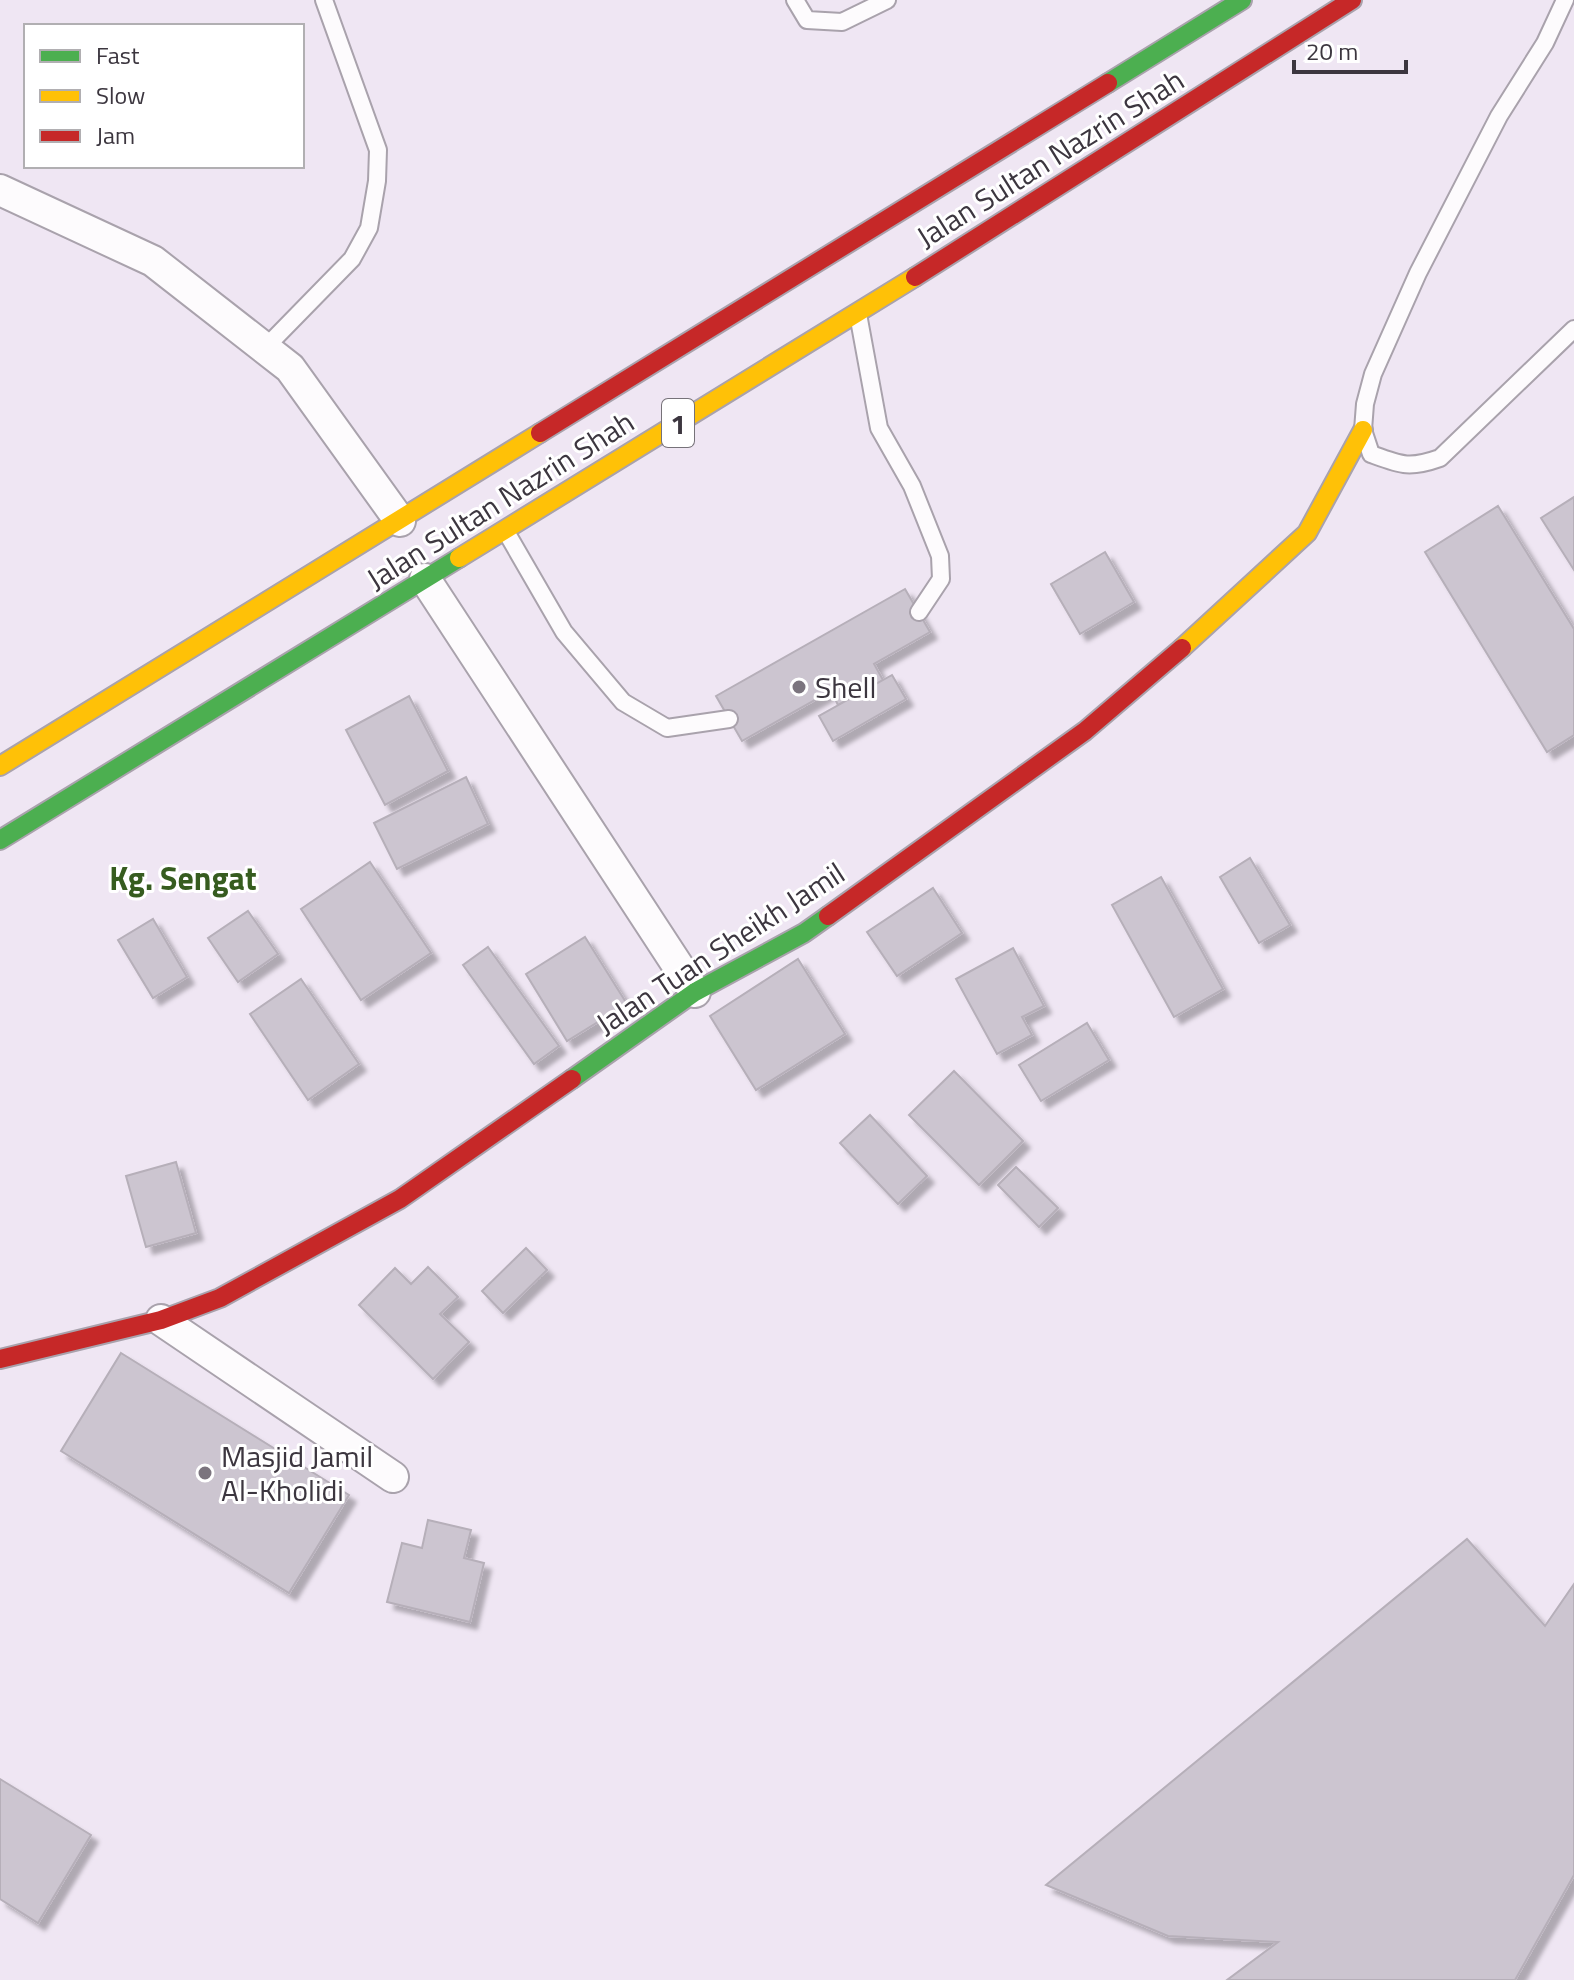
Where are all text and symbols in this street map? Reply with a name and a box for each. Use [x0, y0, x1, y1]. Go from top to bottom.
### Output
legend [24, 24, 304, 168]
scale bar [1294, 24, 1406, 74]
text: 20 m [1306, 33, 1358, 69]
text: Fast [96, 37, 140, 73]
street label: Jalan Sultan Nazrin Shah [907, 57, 1193, 259]
text: Slow [96, 77, 145, 113]
text: Jam [96, 117, 135, 153]
street label: Jalan Sultan Nazrin Shah [357, 399, 643, 601]
road number: 1 [662, 399, 694, 447]
place label: Shell [815, 664, 876, 710]
marker: Shell [790, 678, 808, 696]
street label: Jalan Tuan Sheikh Jamil [586, 850, 854, 1046]
district label: Kg. Sengat [109, 854, 257, 902]
place label: Masjid Jamil Al-Kholidi [221, 1433, 373, 1513]
marker: Masjid Jamil Al-Kholidi [196, 1464, 214, 1482]

